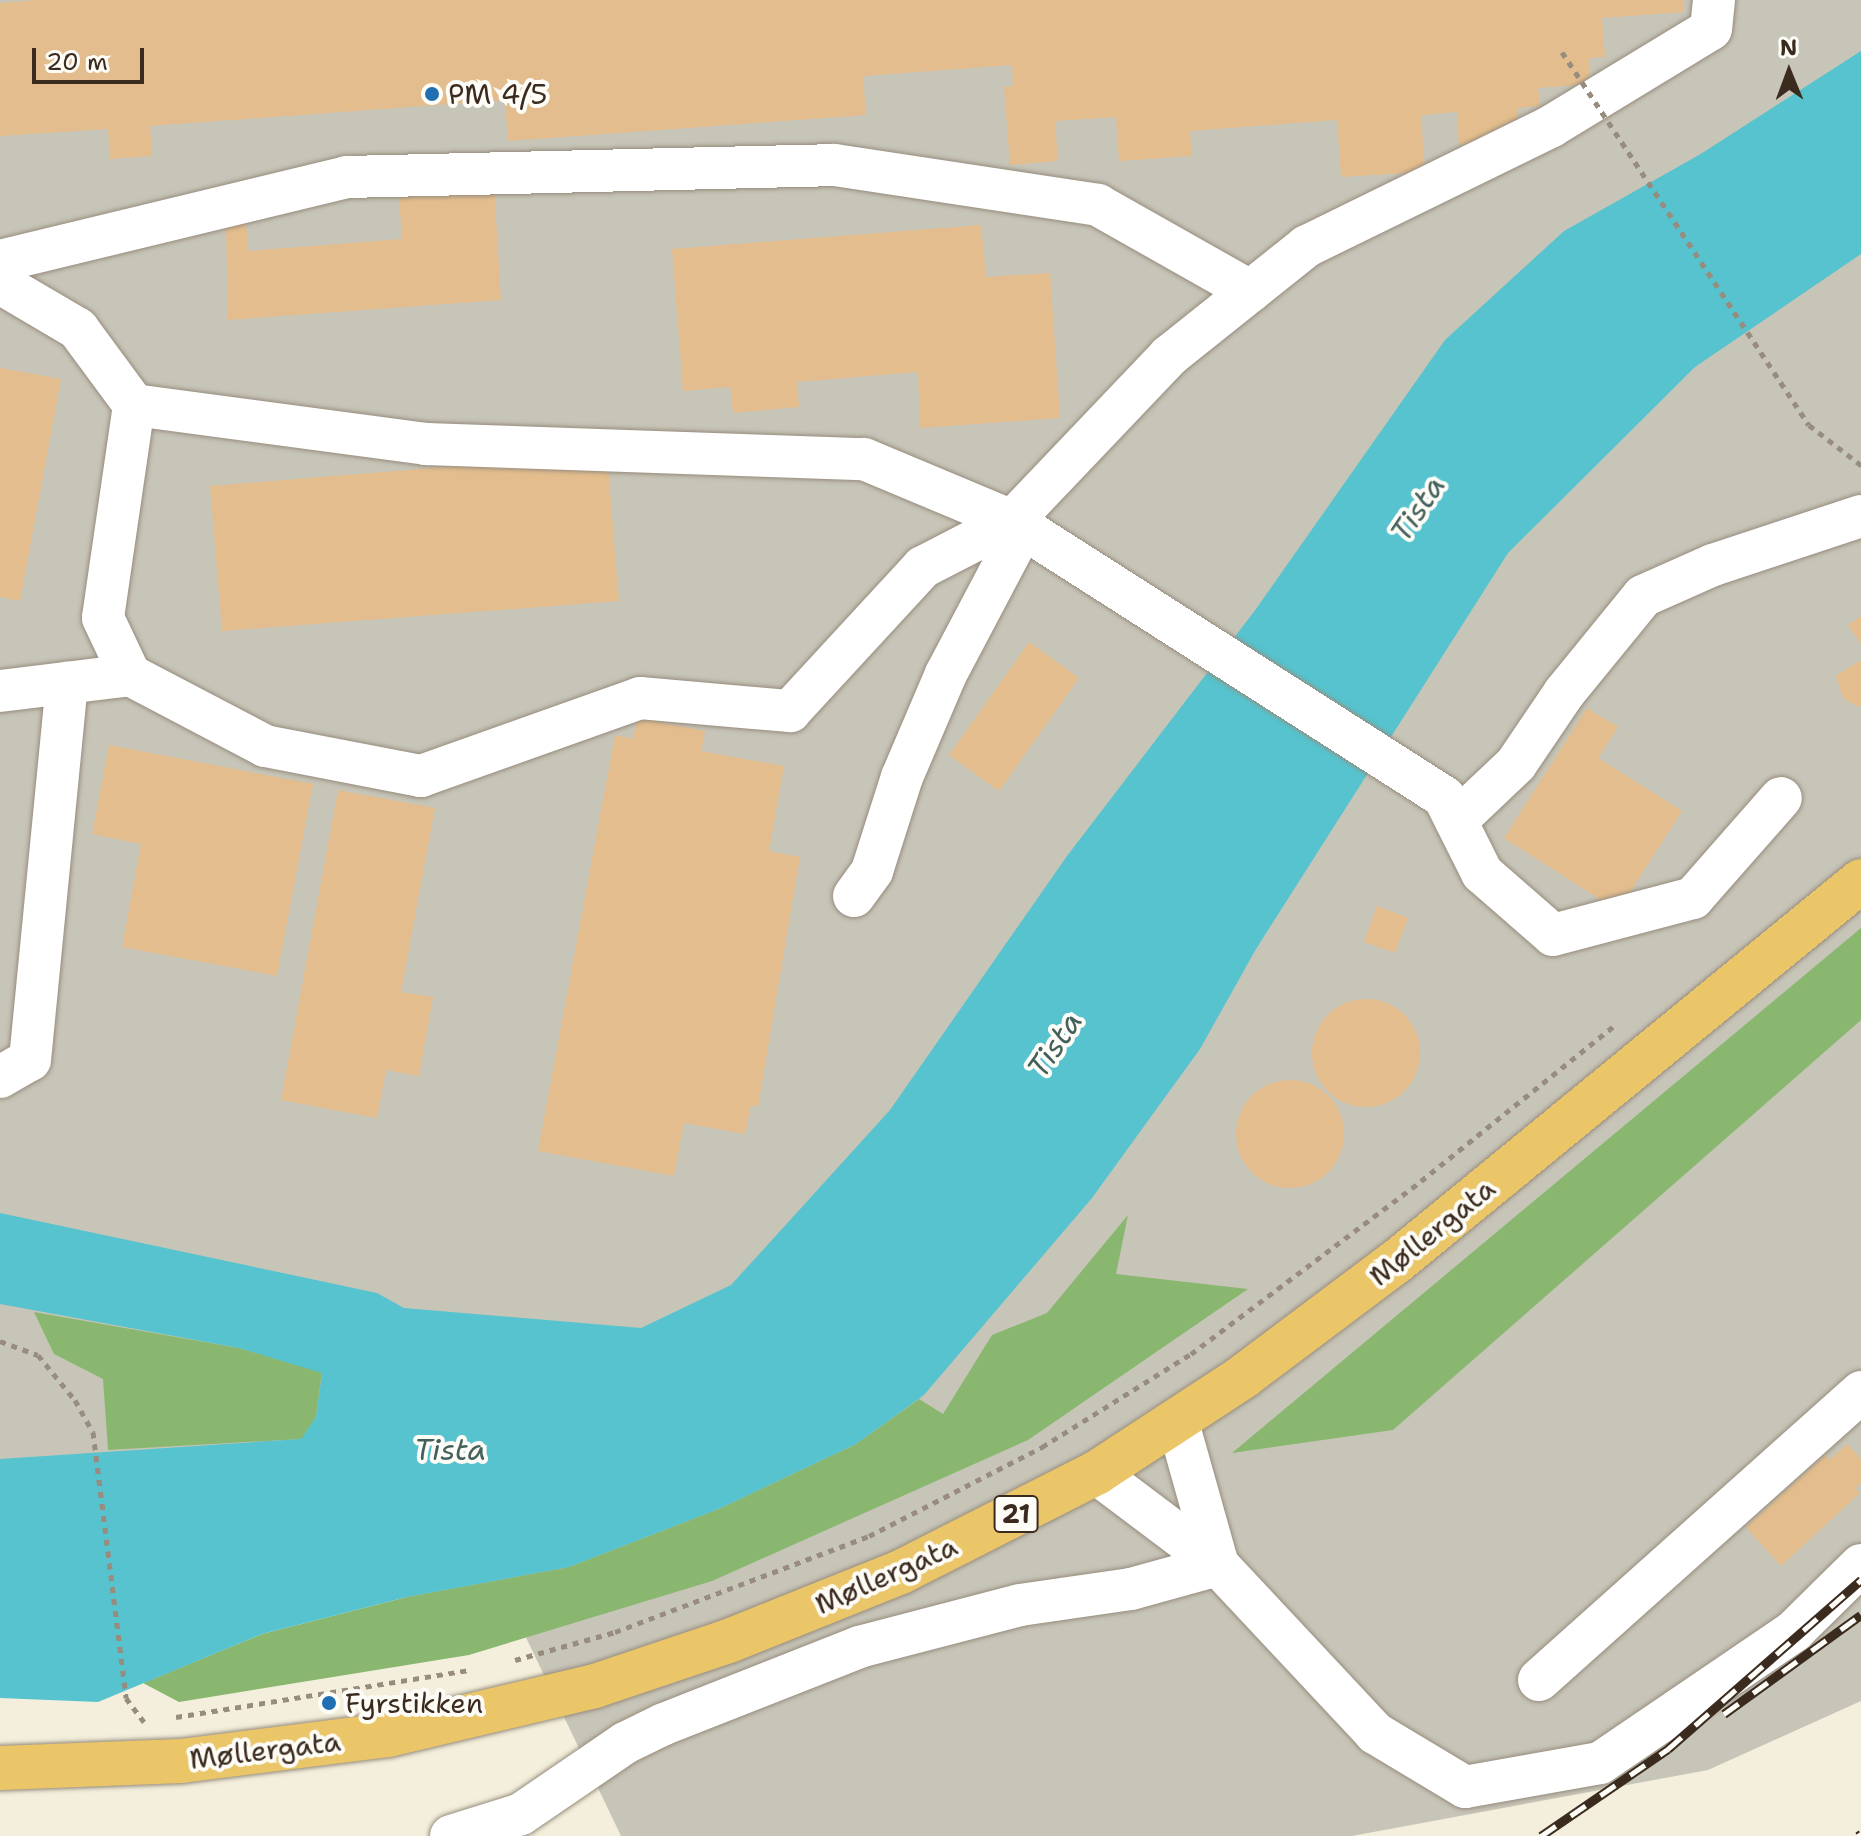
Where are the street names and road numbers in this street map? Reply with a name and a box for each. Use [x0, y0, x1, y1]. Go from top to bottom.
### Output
street label: Møllergata [1362, 1171, 1502, 1293]
road number: 21 [992, 1492, 1040, 1536]
street label: Møllergata [810, 1529, 962, 1621]
street label: Møllergata [188, 1724, 342, 1776]

